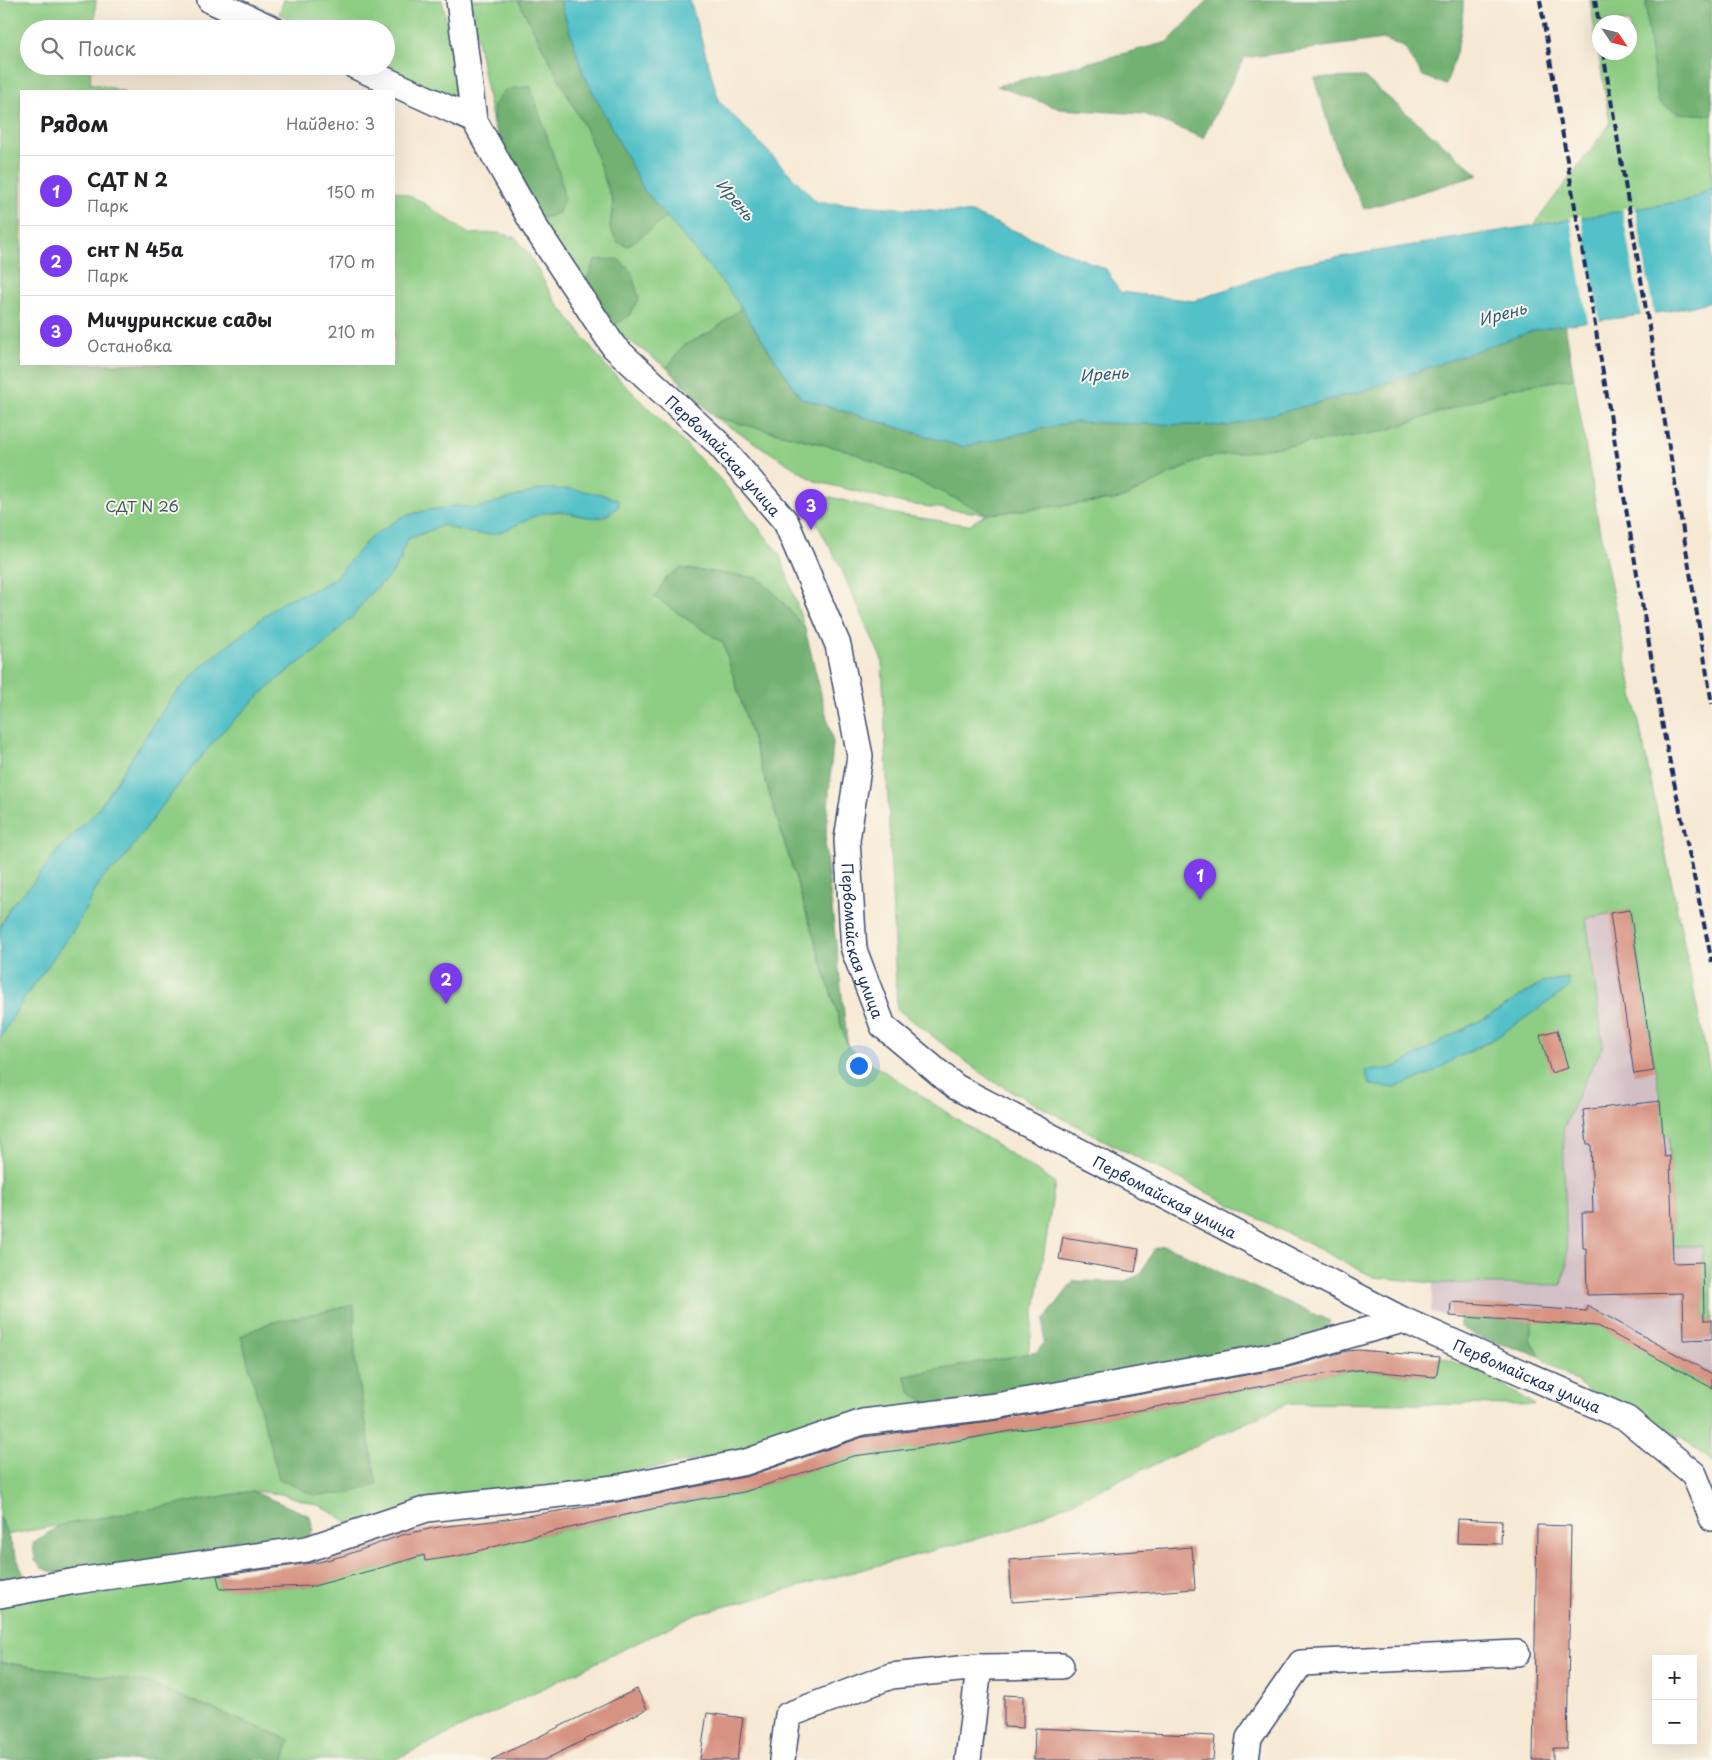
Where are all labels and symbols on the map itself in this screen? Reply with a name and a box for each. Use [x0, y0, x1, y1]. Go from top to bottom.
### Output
north arrow [1592, 15, 1637, 60]
water label: Ирень [711, 173, 761, 226]
water label: Ирень [1475, 295, 1529, 331]
water label: Ирень [1079, 359, 1130, 387]
street label: Первомайская улица [661, 389, 787, 521]
pin: 3 [795, 489, 827, 530]
park label: СДТ N 26 [105, 494, 179, 517]
pin: 1 [1184, 859, 1216, 900]
street label: Первомайская улица [837, 862, 891, 1022]
pin: 2 [430, 963, 462, 1004]
your location [846, 1053, 872, 1079]
street label: Первомайская улица [1089, 1149, 1242, 1243]
street label: Первомайская улица [1450, 1332, 1605, 1418]

